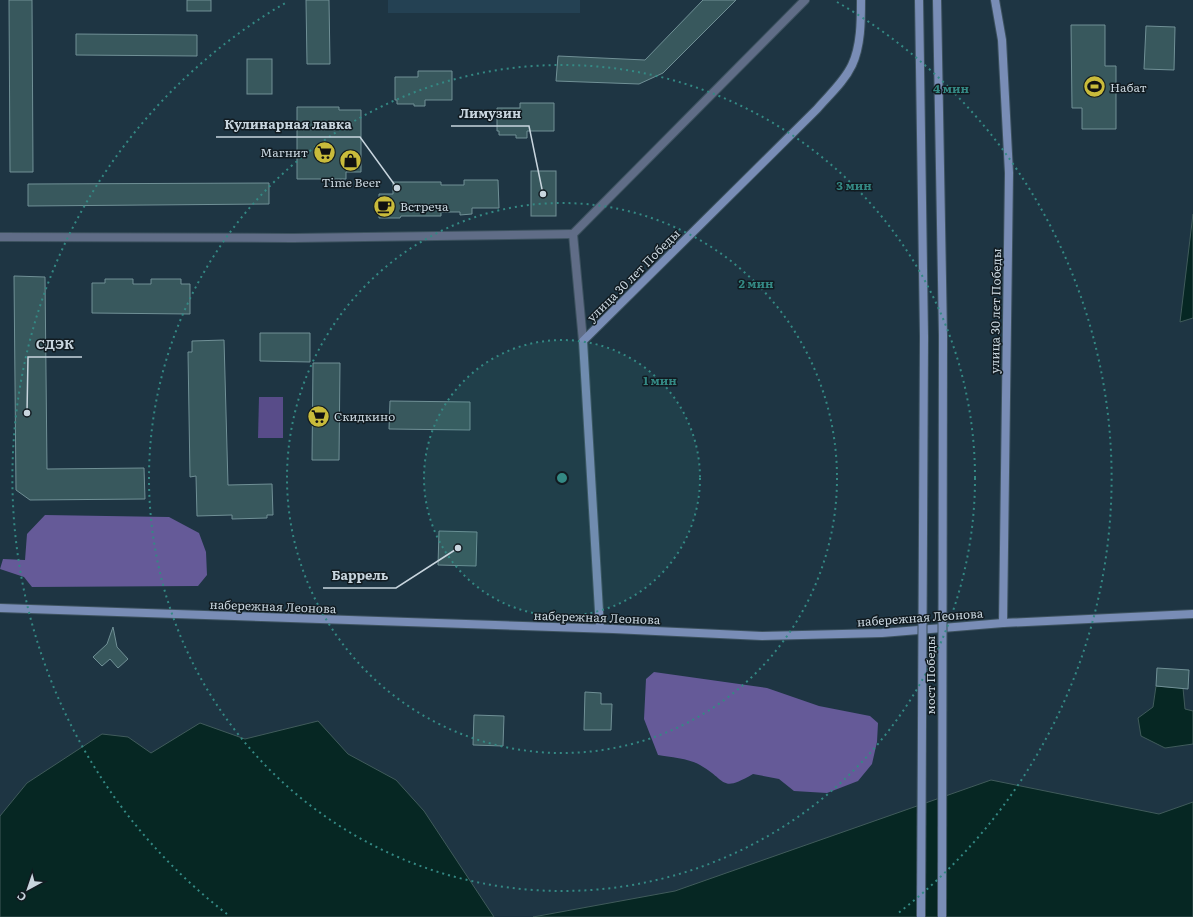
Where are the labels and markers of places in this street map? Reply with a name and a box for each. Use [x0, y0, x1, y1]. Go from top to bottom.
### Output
sports icon: Набат [1081, 74, 1107, 100]
place label: Набат [1110, 78, 1147, 96]
callout: Лимузин [451, 101, 529, 126]
callout: Кулинарная лавка [216, 112, 360, 137]
supermarket icon: Магнит [311, 139, 337, 165]
place label: Магнит [260, 143, 308, 161]
shop icon: Time Beer [338, 148, 364, 174]
place label: Time Beer [322, 173, 381, 191]
cafe icon: Встреча [371, 193, 397, 219]
place label: Встреча [400, 197, 449, 215]
callout: СДЭК [28, 332, 82, 357]
supermarket icon: Скидкино [305, 403, 331, 429]
place label: Скидкино [334, 407, 395, 425]
centre of rings [555, 471, 569, 485]
callout: Баррель [323, 563, 396, 588]

